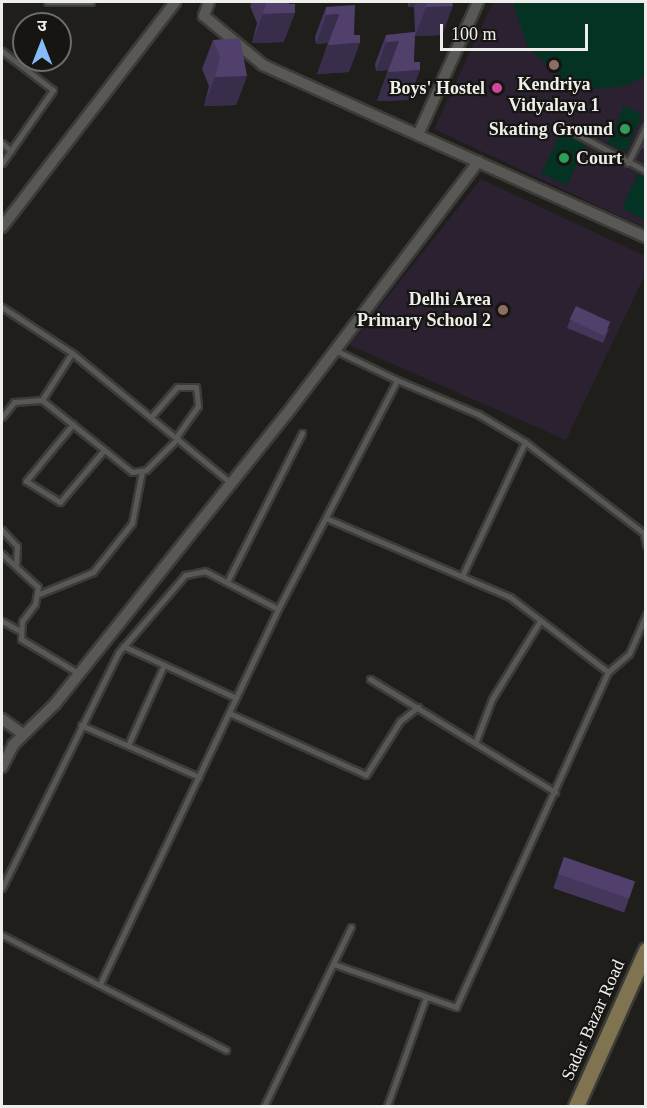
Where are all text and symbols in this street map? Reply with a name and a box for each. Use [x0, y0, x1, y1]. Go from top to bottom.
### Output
north arrow [12, 12, 72, 72]
scale bar [443, 12, 592, 50]
text: उ [37, 17, 47, 34]
text: 100 m [451, 24, 497, 44]
marker: Kendriya Vidyalaya 1 [547, 58, 561, 72]
place label: Kendriya Vidyalaya 1 [509, 74, 599, 116]
place label: Boys' Hostel [389, 77, 485, 99]
marker: Boys' Hostel [490, 81, 504, 95]
place label: Skating Ground [489, 118, 613, 140]
marker: Skating Ground [618, 122, 632, 136]
place label: Court [576, 147, 622, 169]
marker: Court [557, 151, 571, 165]
place label: Delhi Area Primary School 2 [357, 289, 491, 332]
marker: Delhi Area Primary School 2 [496, 303, 510, 317]
street label: Sadar Bazar Road [557, 956, 629, 1084]

